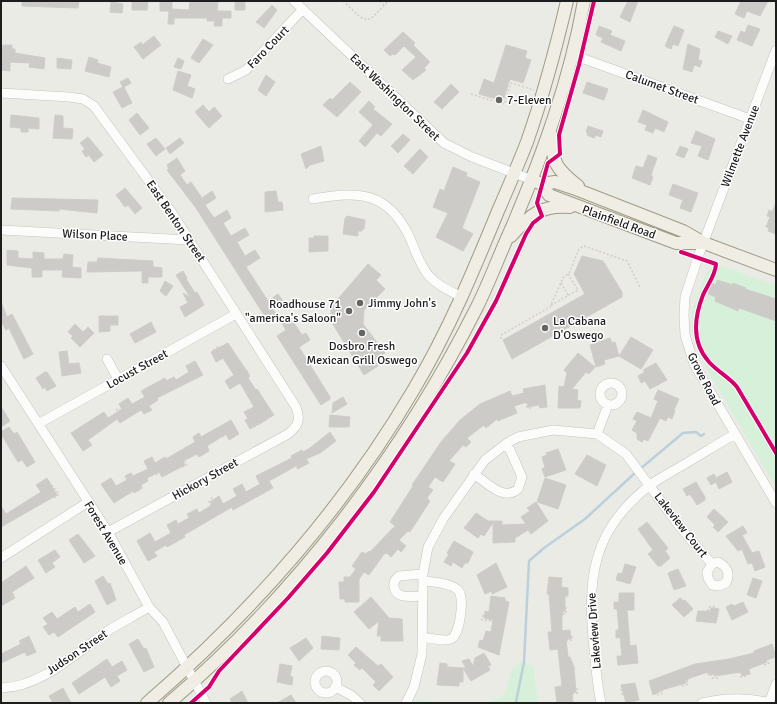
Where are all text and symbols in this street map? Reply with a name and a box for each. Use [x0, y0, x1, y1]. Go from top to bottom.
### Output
street label: Faro Court [244, 23, 292, 72]
street label: East Washington Street [346, 50, 443, 144]
street label: Calumet Street [623, 67, 701, 108]
place label: 7-Eleven [507, 93, 552, 108]
marker: 7-Eleven [494, 95, 504, 105]
street label: Wilmette Avenue [718, 103, 763, 189]
street label: East Benton Street [143, 178, 209, 265]
street label: Plainfield Road [580, 202, 658, 243]
street label: Wilson Place [62, 226, 128, 245]
place label: Jimmy John's [368, 296, 436, 311]
place label: Roadhouse 71 "america's Saloon" [245, 297, 341, 326]
marker: Jimmy John's [355, 298, 365, 308]
marker: Roadhouse 71 "america's Saloon" [344, 306, 354, 316]
place label: La Cabana D'Oswego [553, 314, 606, 343]
marker: La Cabana D'Oswego [540, 323, 550, 333]
marker: Dosbro Fresh Mexican Grill Oswego [357, 328, 367, 338]
place label: Dosbro Fresh Mexican Grill Oswego [307, 339, 417, 368]
street label: Locust Street [104, 346, 171, 392]
street label: Grove Road [684, 350, 723, 408]
street label: Hickory Street [170, 455, 241, 504]
street label: Lakeview Court [651, 490, 711, 561]
street label: Forest Avenue [81, 499, 131, 568]
street label: Lakeview Drive [584, 592, 605, 670]
street label: Judson Street [44, 627, 111, 678]

